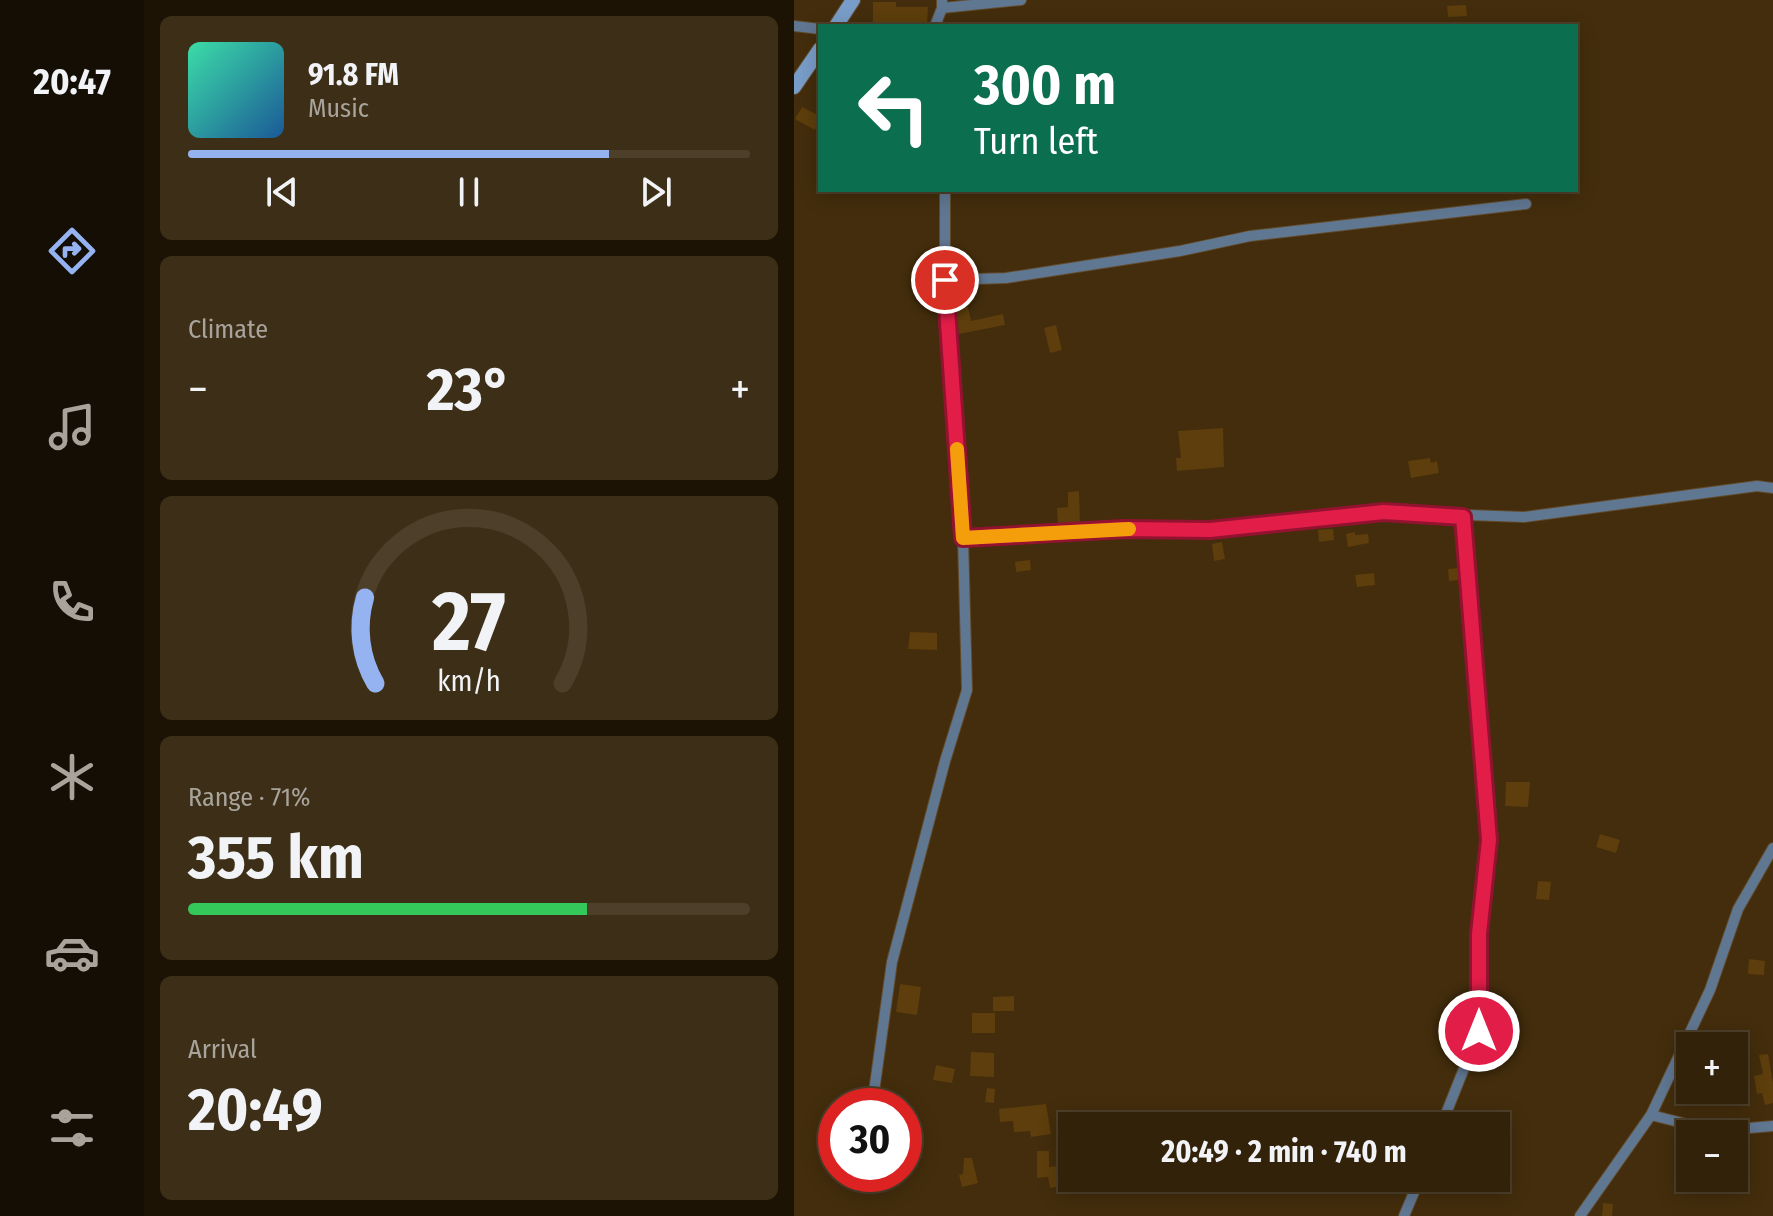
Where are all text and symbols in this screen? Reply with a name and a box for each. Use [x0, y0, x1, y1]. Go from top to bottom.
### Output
text: 300 m [974, 52, 1116, 119]
icon: left [842, 56, 946, 160]
text: 91.8 FM [308, 57, 399, 93]
text: 20:47 [33, 60, 111, 104]
text: Music [308, 93, 369, 124]
text: Turn left [974, 120, 1098, 164]
icon: previous [260, 170, 304, 214]
icon: pause [447, 170, 491, 214]
icon: next [634, 170, 678, 214]
icon: directions [44, 223, 100, 279]
pin [911, 246, 979, 314]
icon: arrive [923, 258, 967, 302]
text: Climate [188, 314, 268, 345]
text: 23° [427, 354, 511, 426]
text: − [188, 363, 208, 416]
text: + [730, 363, 750, 416]
icon: music [44, 399, 100, 455]
text: 27 [431, 572, 506, 672]
icon: phone [44, 574, 100, 630]
text: km/h [437, 664, 501, 699]
icon: climate [44, 749, 100, 805]
text: Range · 71% [188, 782, 311, 813]
text: 355 km [188, 822, 364, 894]
icon: car [44, 925, 100, 981]
position arrow [1437, 989, 1521, 1073]
map controls [1676, 1032, 1748, 1192]
button: + [1676, 1032, 1748, 1104]
text: Arrival [188, 1034, 257, 1065]
text: 20:49 [188, 1074, 323, 1146]
speed limit sign: 30 [818, 1088, 922, 1192]
icon: filters [44, 1100, 100, 1156]
button: − [1676, 1120, 1748, 1192]
text: 20:49 · 2 min · 740 m [1161, 1134, 1407, 1170]

